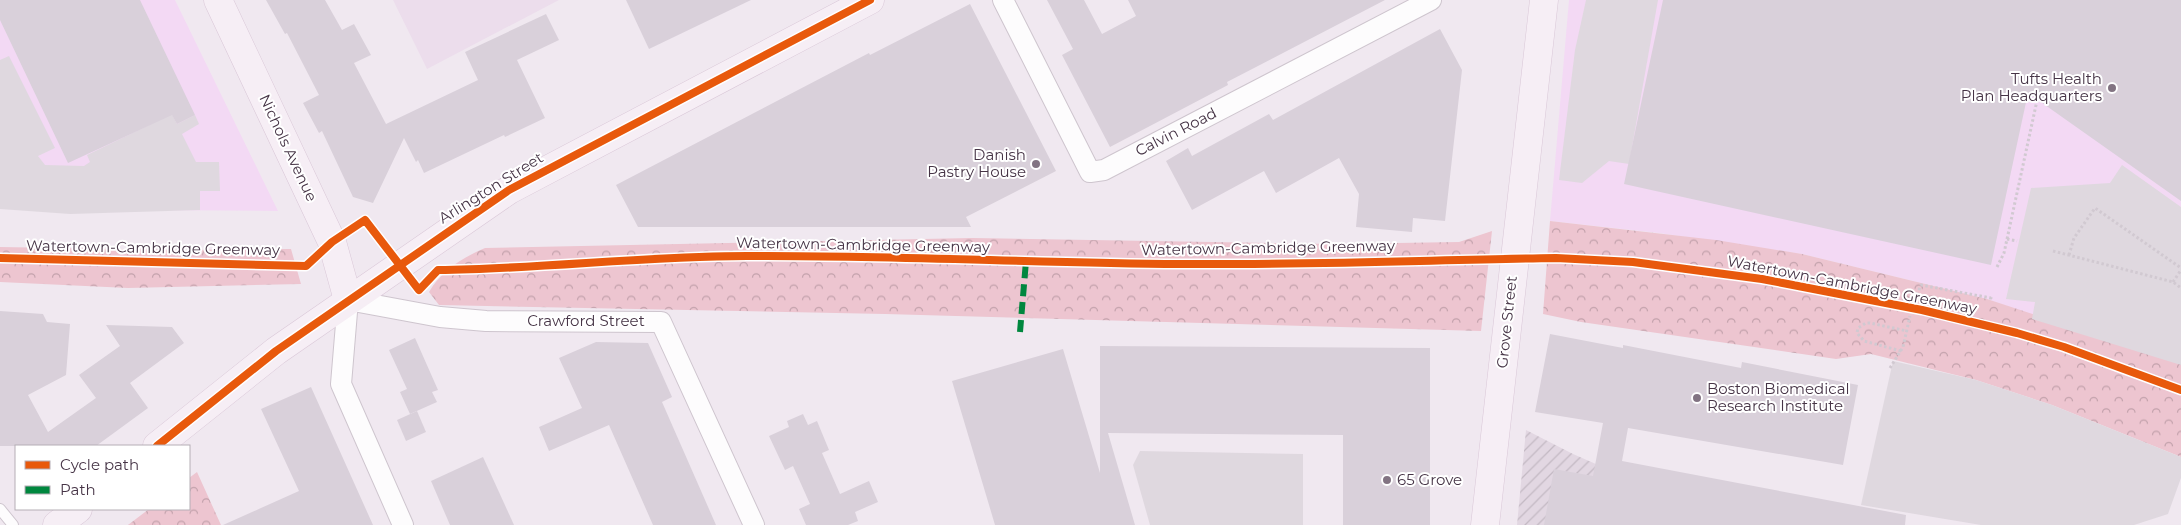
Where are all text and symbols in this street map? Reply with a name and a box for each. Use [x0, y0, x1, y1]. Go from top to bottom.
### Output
place label: Tufts Health Plan Headquarters [1961, 69, 2102, 105]
marker: Tufts Health Plan Headquarters [2106, 82, 2118, 94]
street label: Nichols Avenue [255, 91, 322, 204]
street label: Calvin Road [1132, 103, 1220, 160]
place label: Danish Pastry House [927, 145, 1026, 181]
street label: Arlington Street [435, 148, 547, 227]
marker: Danish Pastry House [1030, 158, 1042, 170]
street label: Watertown-Cambridge Greenway [736, 233, 991, 256]
street label: Watertown-Cambridge Greenway [26, 236, 281, 259]
street label: Watertown-Cambridge Greenway [1141, 236, 1396, 259]
street label: Watertown-Cambridge Greenway [1726, 251, 1979, 318]
street label: Grove Street [1492, 275, 1521, 369]
street label: Crawford Street [527, 311, 645, 330]
place label: Boston Biomedical Research Institute [1707, 379, 1850, 415]
marker: Boston Biomedical Research Institute [1691, 392, 1703, 404]
legend [15, 445, 190, 510]
text: Cycle path [60, 455, 139, 474]
place label: 65 Grove [1397, 470, 1462, 489]
marker: 65 Grove [1381, 474, 1393, 486]
text: Path [60, 480, 96, 499]

